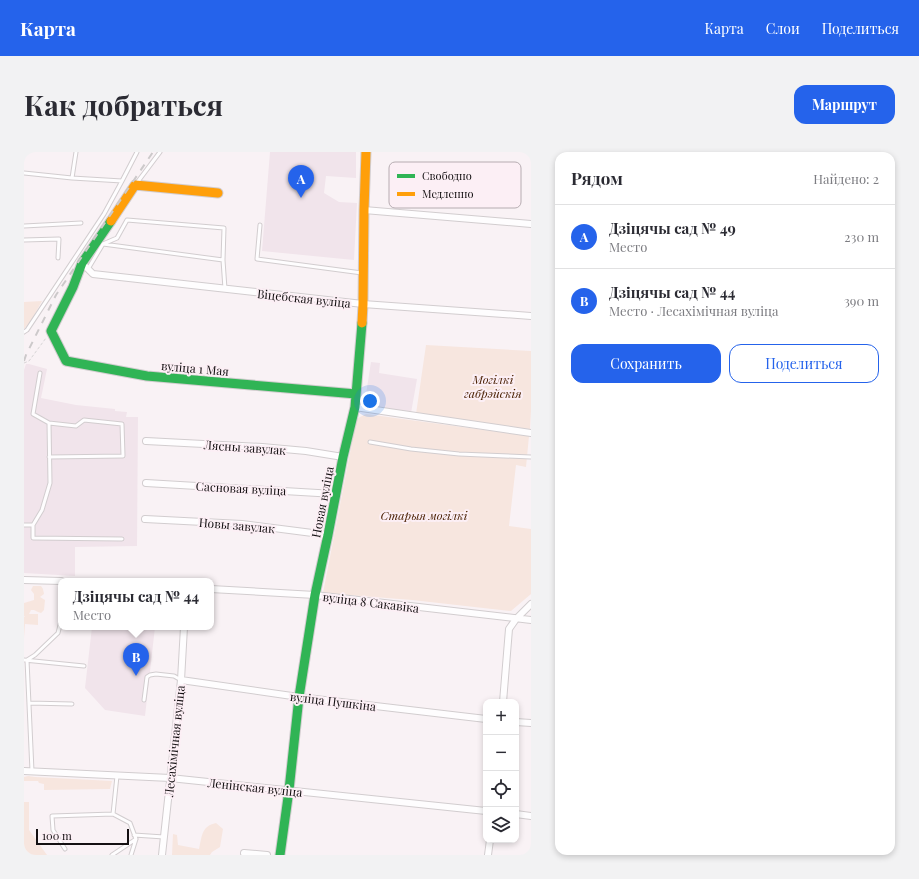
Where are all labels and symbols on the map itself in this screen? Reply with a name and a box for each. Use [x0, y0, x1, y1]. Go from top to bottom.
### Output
legend [389, 162, 521, 208]
pin: A [288, 165, 314, 198]
text: Свободно [422, 168, 472, 183]
text: Медленно [422, 186, 474, 201]
street label: Віцебская вуліца [256, 285, 352, 311]
street label: вуліца 1 Мая [160, 357, 230, 379]
park label: Могілкі габрэйскія [463, 371, 522, 401]
your location [360, 391, 380, 411]
street label: Лясны завулак [202, 436, 287, 458]
street label: Новая вуліца [307, 465, 337, 539]
street label: Сасновая вуліца [195, 478, 287, 498]
park label: Старыя могілкі [381, 507, 468, 523]
street label: Новы завулак [198, 514, 276, 536]
street label: вуліца 8 Сакавіка [322, 588, 420, 616]
pin: B [123, 643, 149, 676]
street label: Лесахімічная вуліца [160, 684, 188, 798]
street label: вуліца Пушкіна [289, 688, 377, 714]
street label: Ленінская вуліца [206, 774, 303, 800]
scale bar [36, 827, 129, 846]

